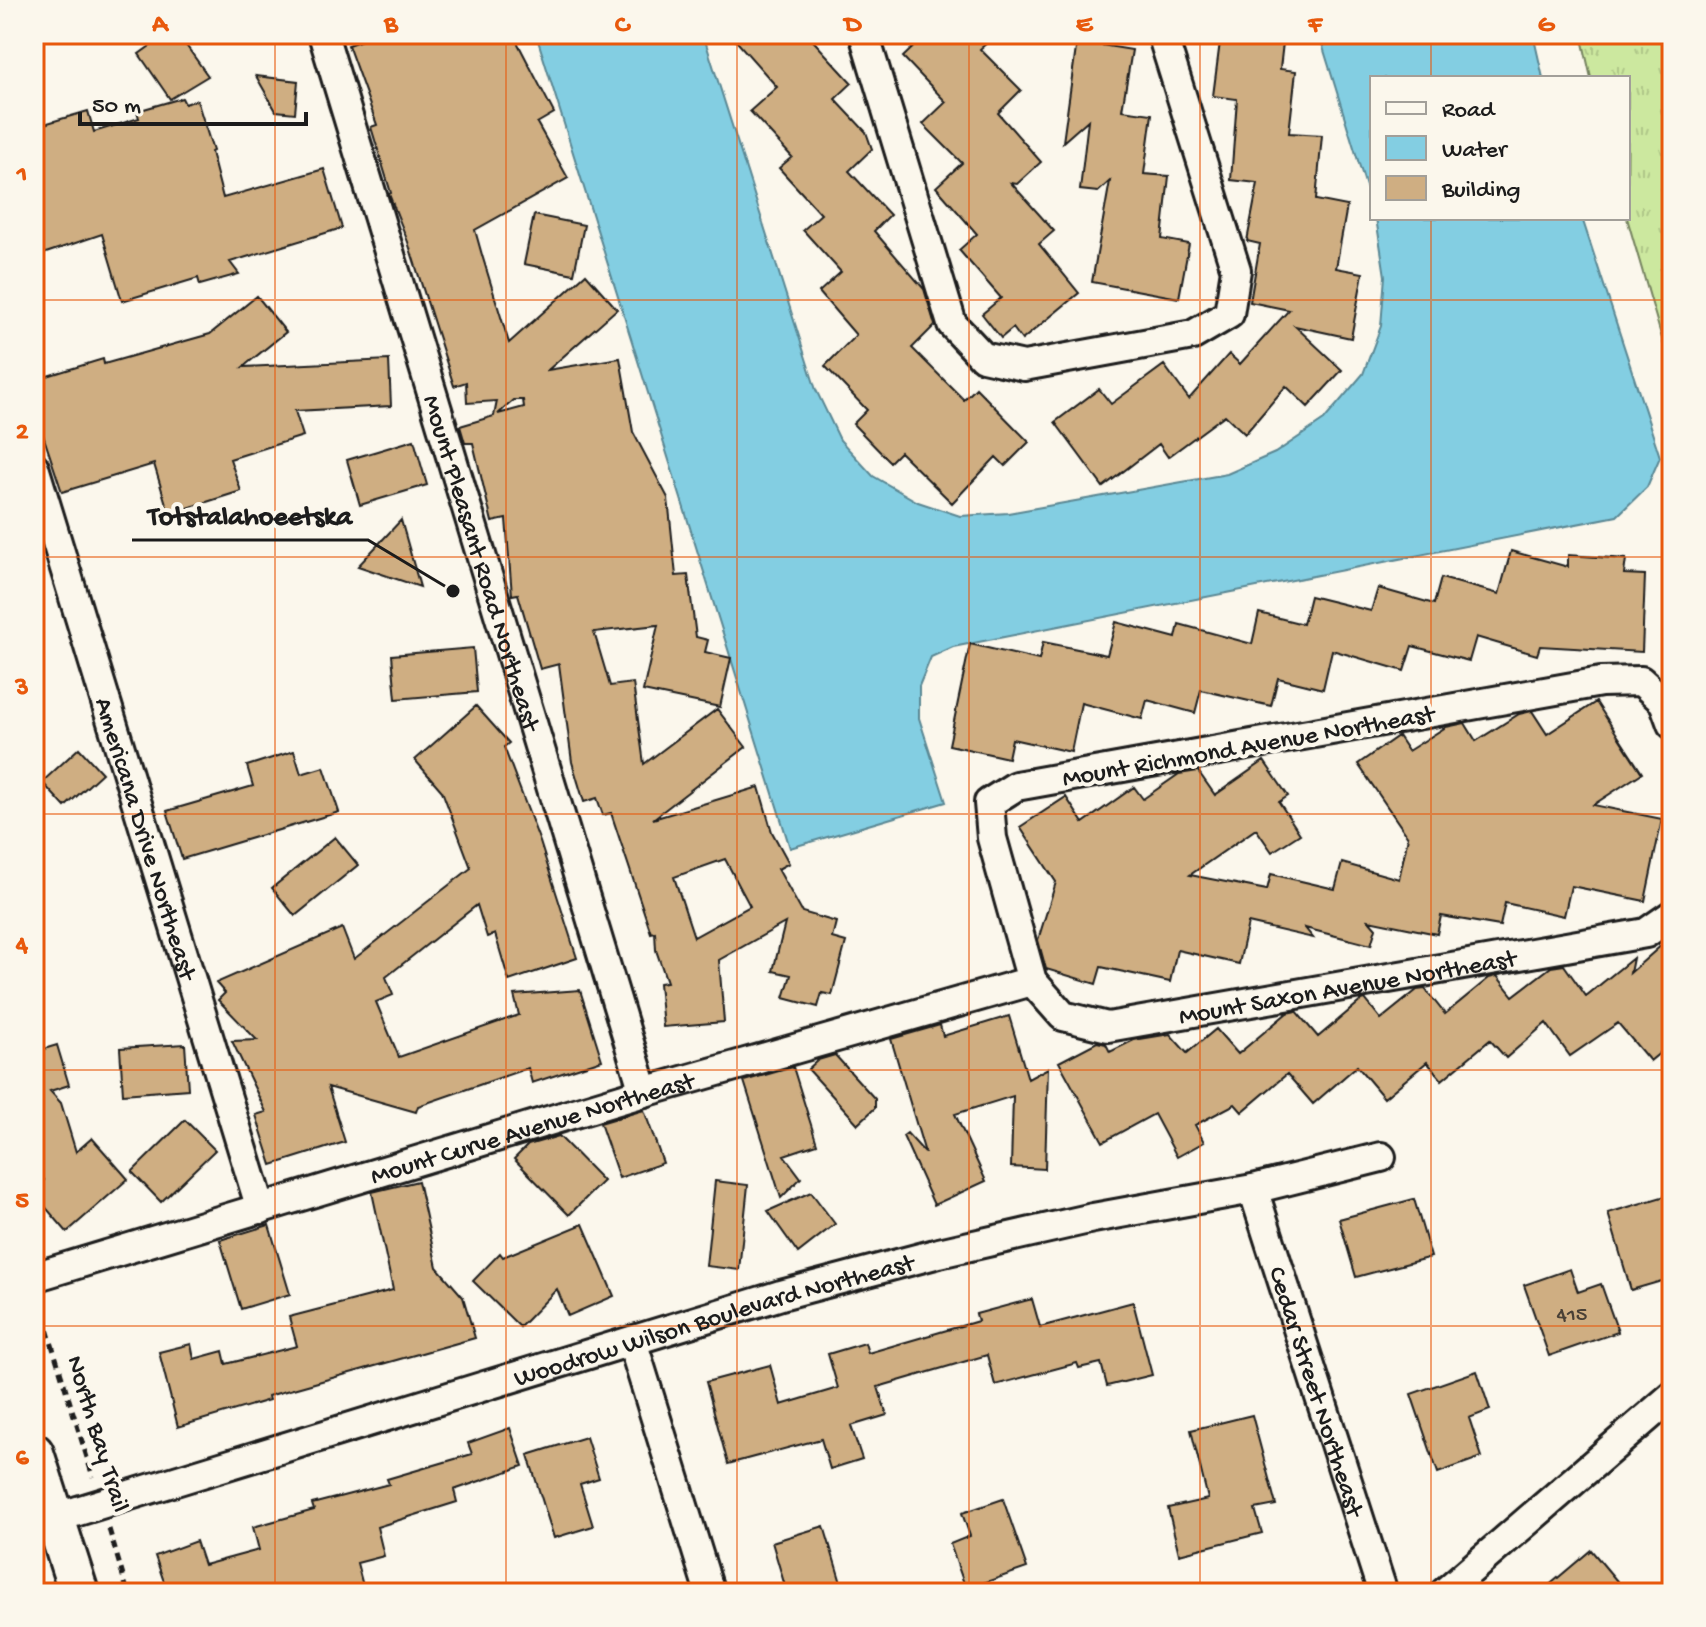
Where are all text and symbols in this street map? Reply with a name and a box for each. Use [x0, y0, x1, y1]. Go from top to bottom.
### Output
text: A [151, 11, 169, 42]
text: B [383, 11, 399, 42]
text: C [615, 11, 632, 42]
text: D [843, 11, 863, 42]
text: E [1076, 11, 1094, 42]
text: F [1307, 11, 1323, 42]
text: G [1538, 11, 1556, 42]
scale bar [80, 76, 306, 126]
legend [1370, 76, 1630, 220]
text: 50 m [92, 93, 141, 122]
text: Road [1442, 97, 1496, 126]
text: Water [1442, 137, 1509, 166]
text: 1 [16, 161, 27, 192]
text: Building [1441, 177, 1520, 206]
street label: Mount Pleasant Road Northeast [413, 392, 545, 737]
text: 2 [16, 418, 29, 449]
callout: Totstalahoeetska [132, 488, 368, 540]
text: Totstalahoeetska [146, 502, 353, 535]
text: 3 [14, 674, 29, 705]
street label: Americana Drive Northeast [85, 694, 202, 987]
street label: Mount Richmond Avenue Northeast [1060, 700, 1440, 796]
text: 4 [15, 931, 29, 962]
street label: Mount Saxon Avenue Northeast [1177, 945, 1521, 1034]
street label: Mount Curve Avenue Northeast [368, 1067, 701, 1194]
text: 5 [15, 1187, 29, 1218]
street label: Woodrow Wilson Boulevard Northeast [511, 1249, 920, 1396]
street label: Cedar Street Northeast [1259, 1263, 1369, 1523]
house number: 415 [1557, 1303, 1587, 1329]
street label: North Bay Trail [57, 1352, 134, 1516]
text: 6 [15, 1444, 29, 1475]

